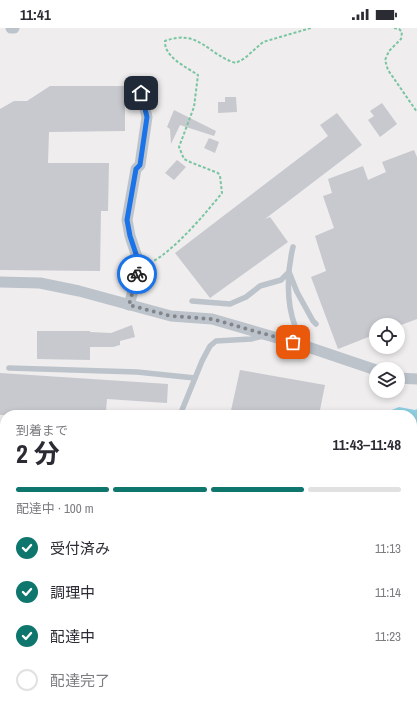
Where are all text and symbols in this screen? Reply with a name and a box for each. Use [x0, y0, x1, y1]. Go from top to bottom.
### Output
text: 11:41 [20, 4, 51, 25]
pin [124, 76, 158, 110]
icon: home [130, 82, 152, 104]
courier [117, 254, 157, 294]
icon: bike [126, 263, 148, 285]
map controls [369, 318, 405, 398]
button: locate [369, 318, 405, 354]
pin [276, 325, 310, 359]
icon: bag [282, 331, 304, 353]
button: layers [369, 362, 405, 398]
text: 到着まで [16, 422, 68, 439]
text: 11:43–11:48 [333, 434, 401, 455]
text: 2 分 [16, 436, 60, 471]
text: 配達中 · 100 m [16, 500, 94, 517]
icon: check [16, 537, 38, 559]
text: 受付済み [50, 538, 110, 559]
text: 11:13 [375, 540, 401, 557]
icon: check [16, 581, 38, 603]
text: 調理中 [50, 582, 95, 603]
text: 11:14 [375, 584, 401, 601]
icon: check [16, 625, 38, 647]
text: 配達中 [50, 626, 95, 647]
text: 11:23 [375, 628, 401, 645]
text: 配達完了 [50, 670, 110, 691]

